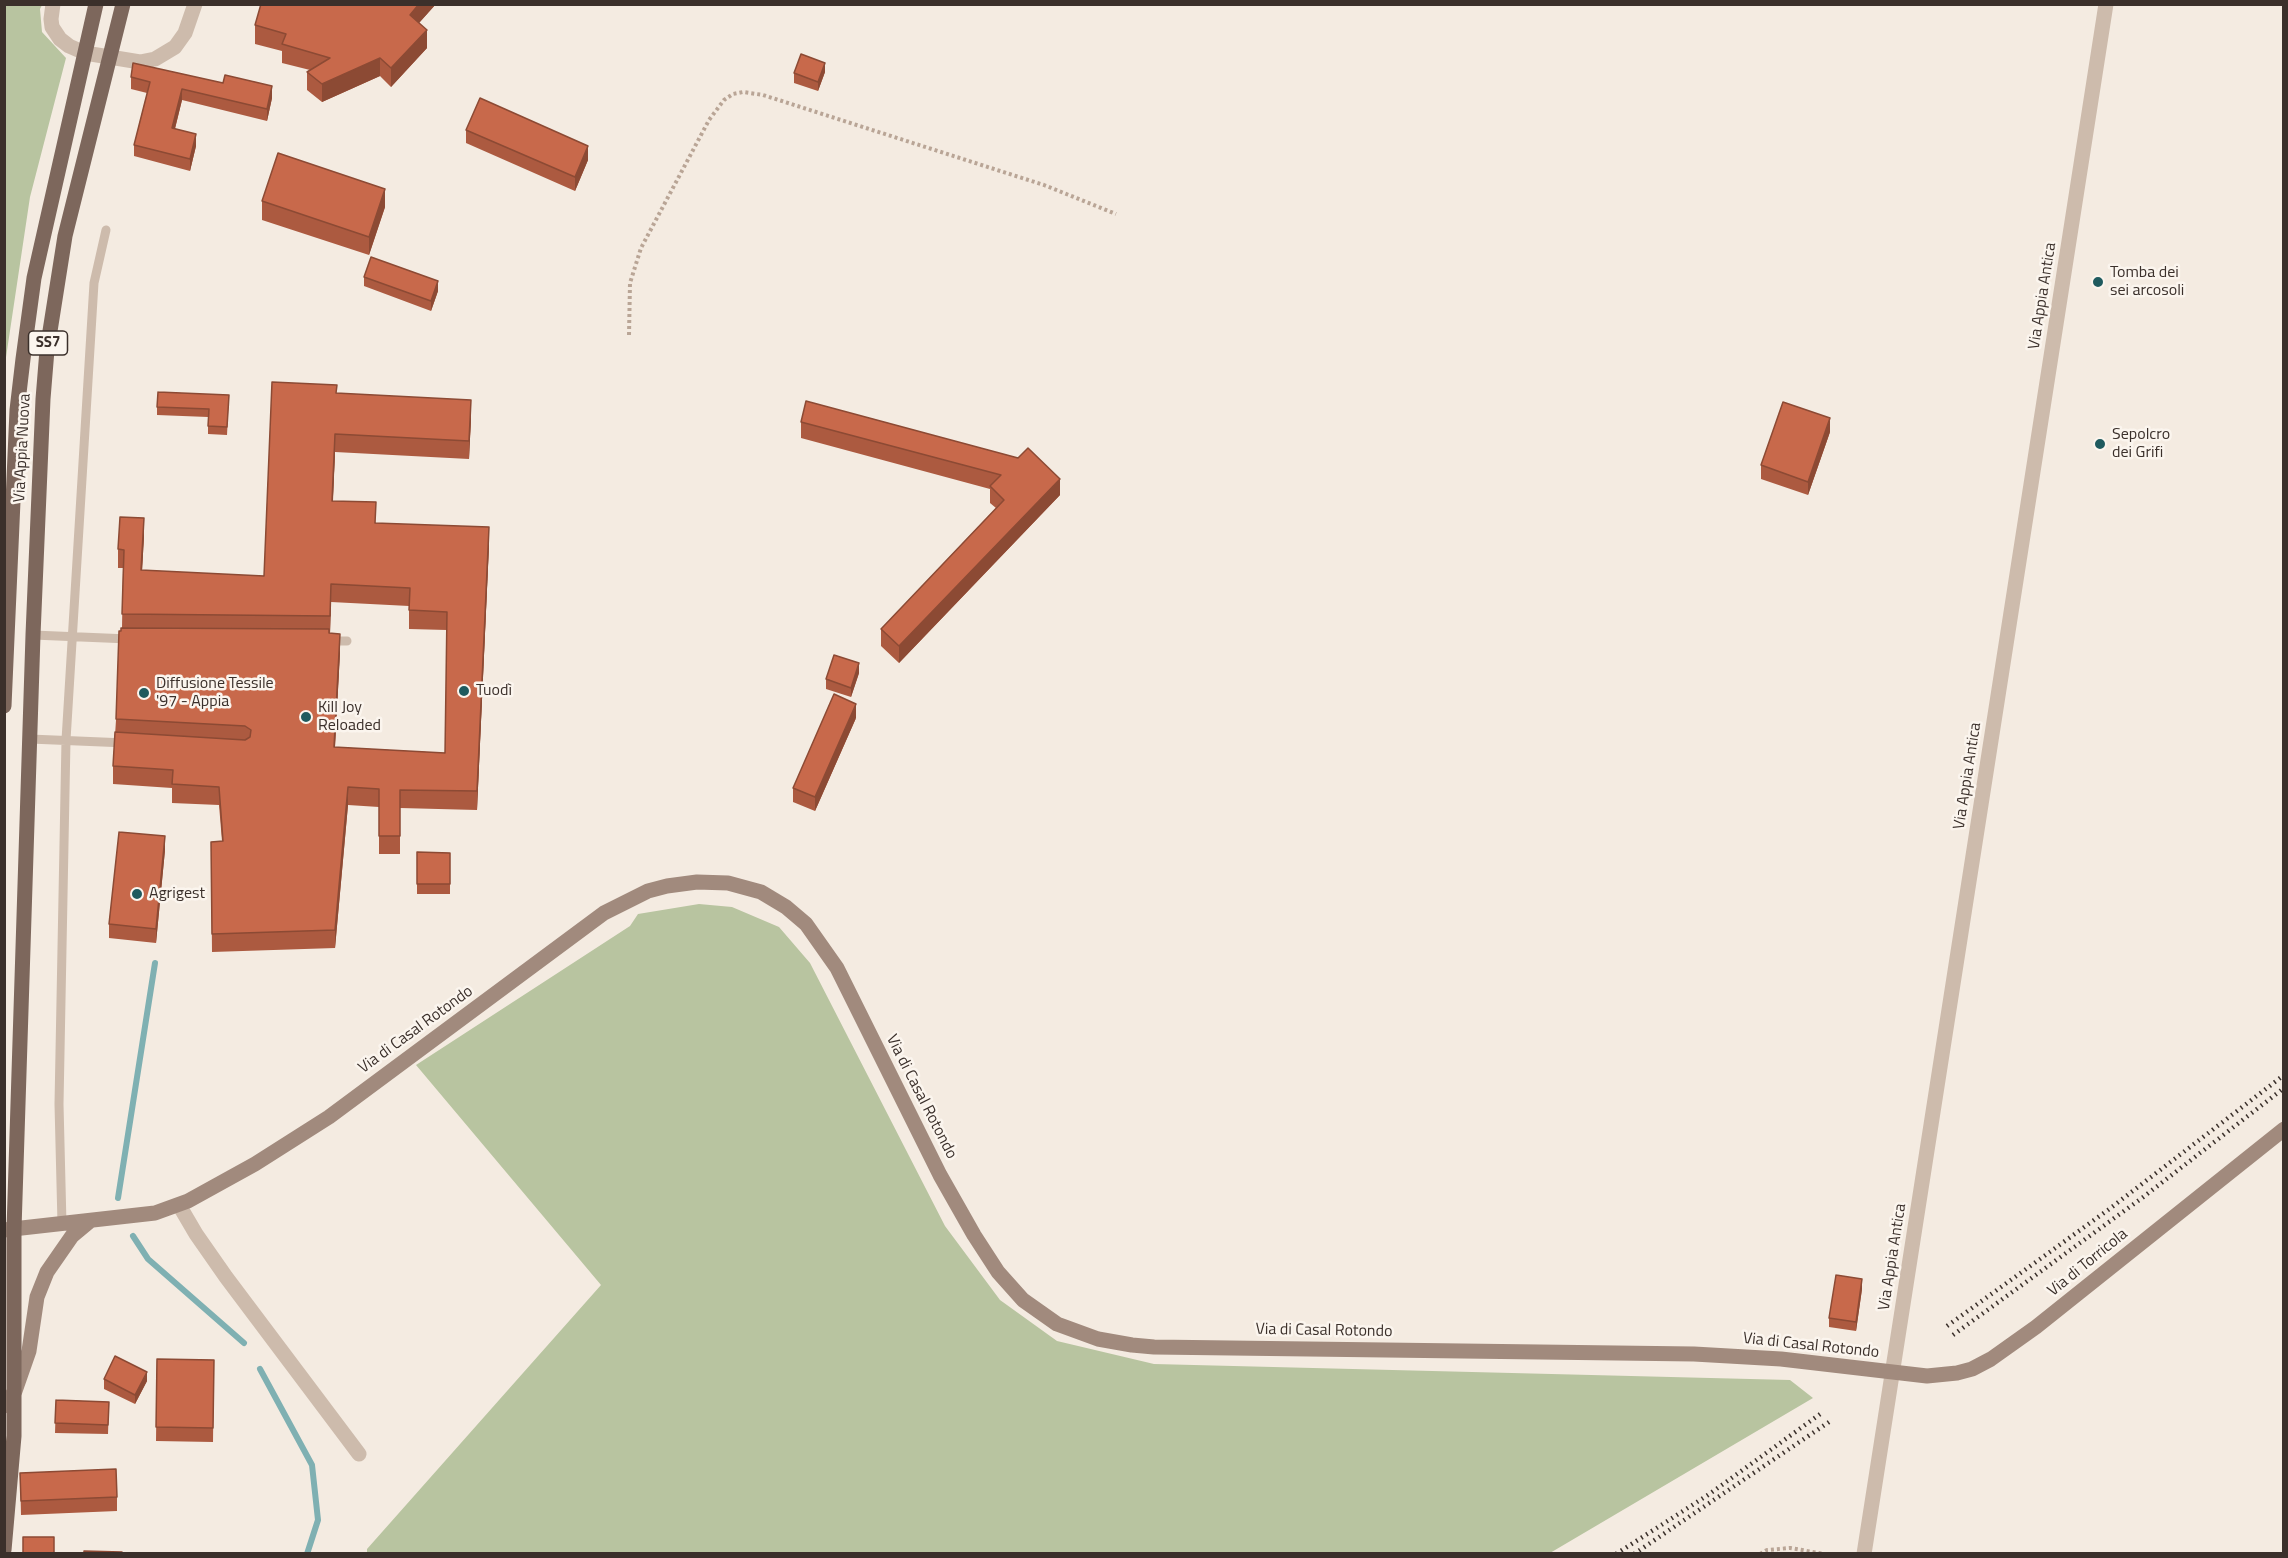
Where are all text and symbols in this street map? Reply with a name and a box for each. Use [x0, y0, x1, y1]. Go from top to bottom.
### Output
street label: Via Appia Antica [2025, 241, 2061, 351]
place label: Tomba dei sei arcosoli [2110, 263, 2184, 301]
marker: Tomba dei sei arcosoli [2091, 275, 2105, 289]
road number: SS7 [28, 331, 68, 355]
street label: Via Appia Nuova [11, 393, 35, 503]
place label: Sepolcro dei Grifi [2112, 425, 2170, 463]
marker: Sepolcro dei Grifi [2093, 437, 2107, 451]
place label: Diffusione Tessile '97 - Appia [156, 674, 274, 712]
place label: Tuodì [476, 681, 512, 701]
marker: Tuodì [457, 684, 471, 698]
marker: Diffusione Tessile '97 - Appia [137, 686, 151, 700]
place label: Kill Joy Reloaded [318, 698, 381, 736]
marker: Kill Joy Reloaded [299, 710, 313, 724]
street label: Via Appia Antica [1950, 721, 1986, 831]
place label: Agrigest [149, 884, 205, 904]
marker: Agrigest [130, 887, 144, 901]
street label: Via di Casal Rotondo [355, 982, 477, 1078]
street label: Via di Casal Rotondo [881, 1032, 961, 1162]
street label: Via Appia Antica [1875, 1202, 1911, 1312]
street label: Via di Torricola [2044, 1225, 2132, 1301]
street label: Via di Casal Rotondo [1255, 1320, 1393, 1342]
street label: Via di Casal Rotondo [1742, 1329, 1880, 1363]

